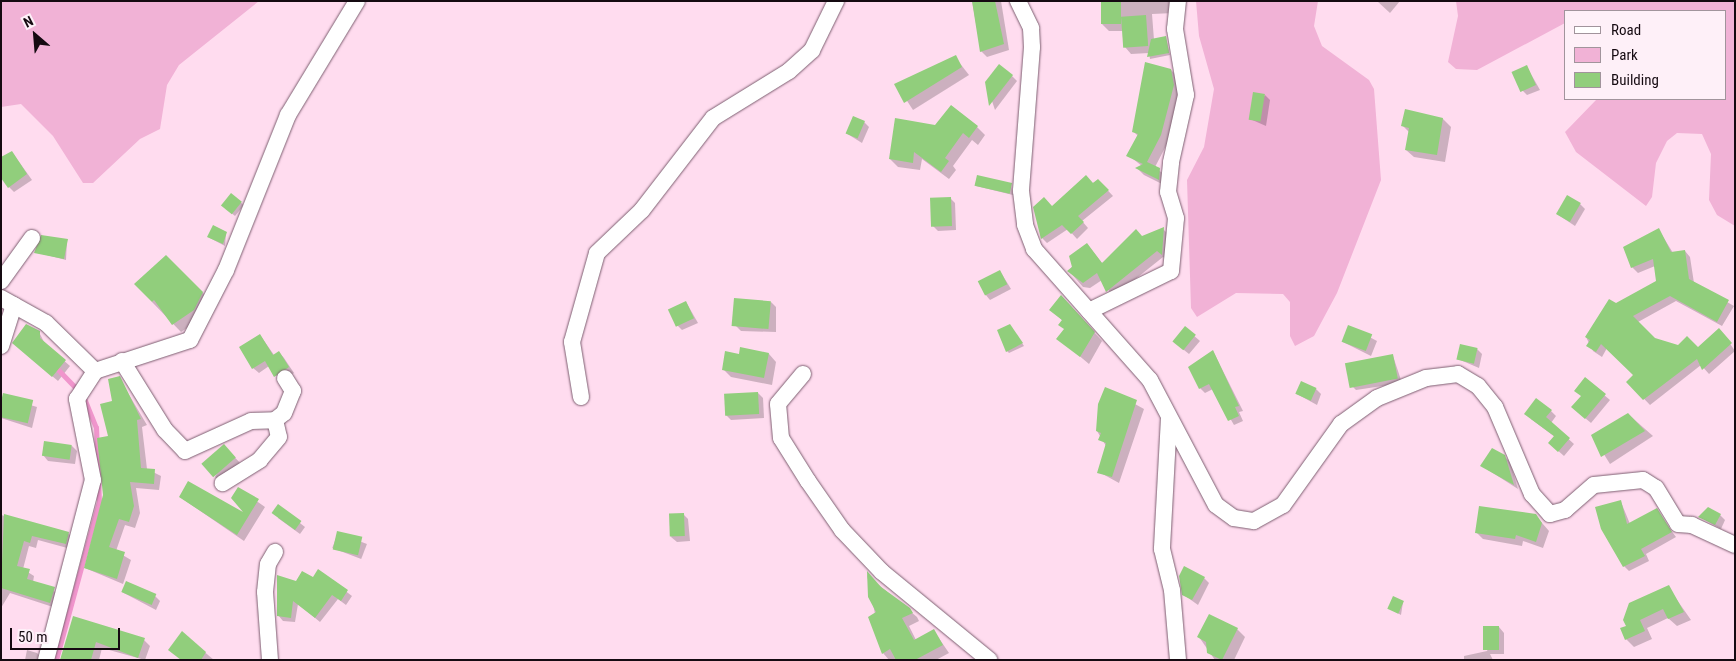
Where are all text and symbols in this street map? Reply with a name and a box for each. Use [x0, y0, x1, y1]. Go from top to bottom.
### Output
north arrow [10, 10, 60, 60]
legend [1564, 10, 1726, 100]
text: N [21, 13, 36, 31]
text: Road [1611, 21, 1641, 39]
text: Park [1611, 46, 1638, 64]
text: Building [1611, 71, 1659, 89]
scale bar [12, 618, 122, 650]
text: 50 m [18, 628, 48, 646]

